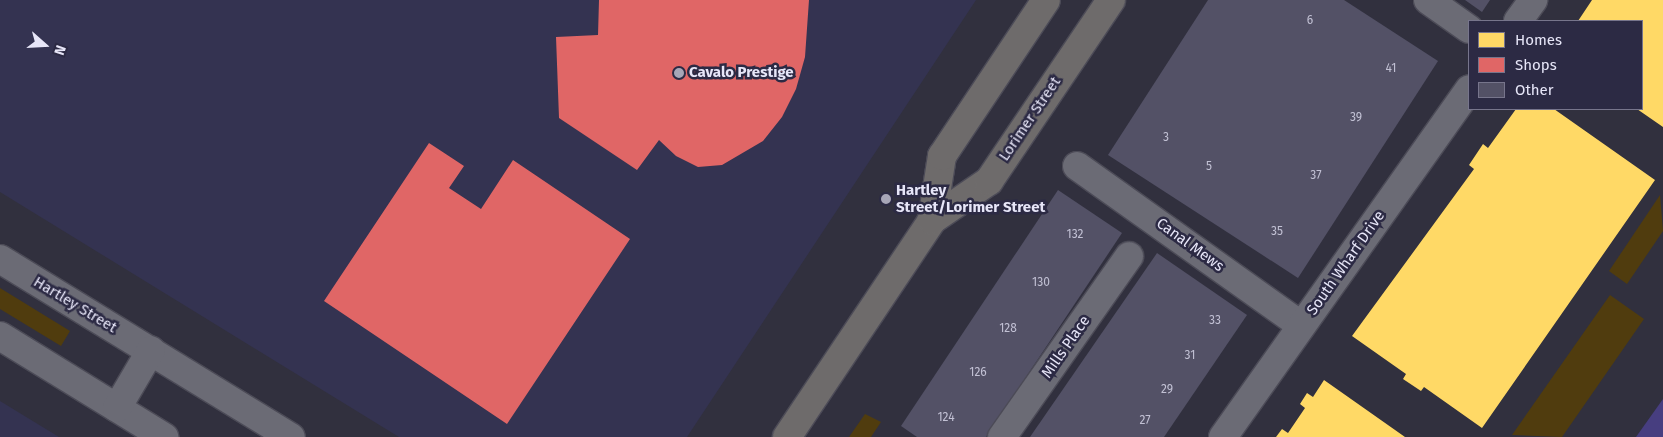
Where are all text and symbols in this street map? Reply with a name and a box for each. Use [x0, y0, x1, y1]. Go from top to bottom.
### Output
house number: 6 [1307, 14, 1313, 28]
north arrow [20, 20, 70, 70]
legend [1468, 20, 1643, 110]
text: Homes [1515, 31, 1562, 49]
text: N [50, 43, 69, 57]
text: Shops [1515, 56, 1557, 74]
house number: 41 [1386, 62, 1396, 76]
place label: Cavalo Prestige [689, 64, 794, 82]
marker: Cavalo Prestige [673, 67, 685, 79]
street label: Lorimer Street [995, 74, 1065, 164]
text: Other [1515, 81, 1554, 99]
house number: 39 [1350, 111, 1362, 125]
house number: 3 [1163, 131, 1169, 145]
house number: 5 [1206, 160, 1212, 174]
house number: 37 [1310, 169, 1322, 183]
place label: Hartley Street/Lorimer Street [896, 181, 1045, 216]
marker: Hartley Street/Lorimer Street [880, 193, 892, 205]
street label: South Wharf Drive [1303, 207, 1389, 319]
street label: Canal Mews [1153, 214, 1227, 276]
house number: 35 [1271, 225, 1283, 239]
house number: 132 [1066, 228, 1084, 242]
street label: Hartley Street [30, 273, 120, 337]
house number: 130 [1032, 276, 1050, 290]
street label: Mills Place [1038, 312, 1094, 382]
house number: 33 [1209, 314, 1221, 328]
house number: 128 [999, 322, 1017, 336]
house number: 31 [1185, 349, 1195, 363]
house number: 126 [969, 366, 987, 380]
house number: 29 [1161, 383, 1173, 397]
house number: 124 [937, 411, 955, 425]
house number: 27 [1139, 414, 1151, 428]

